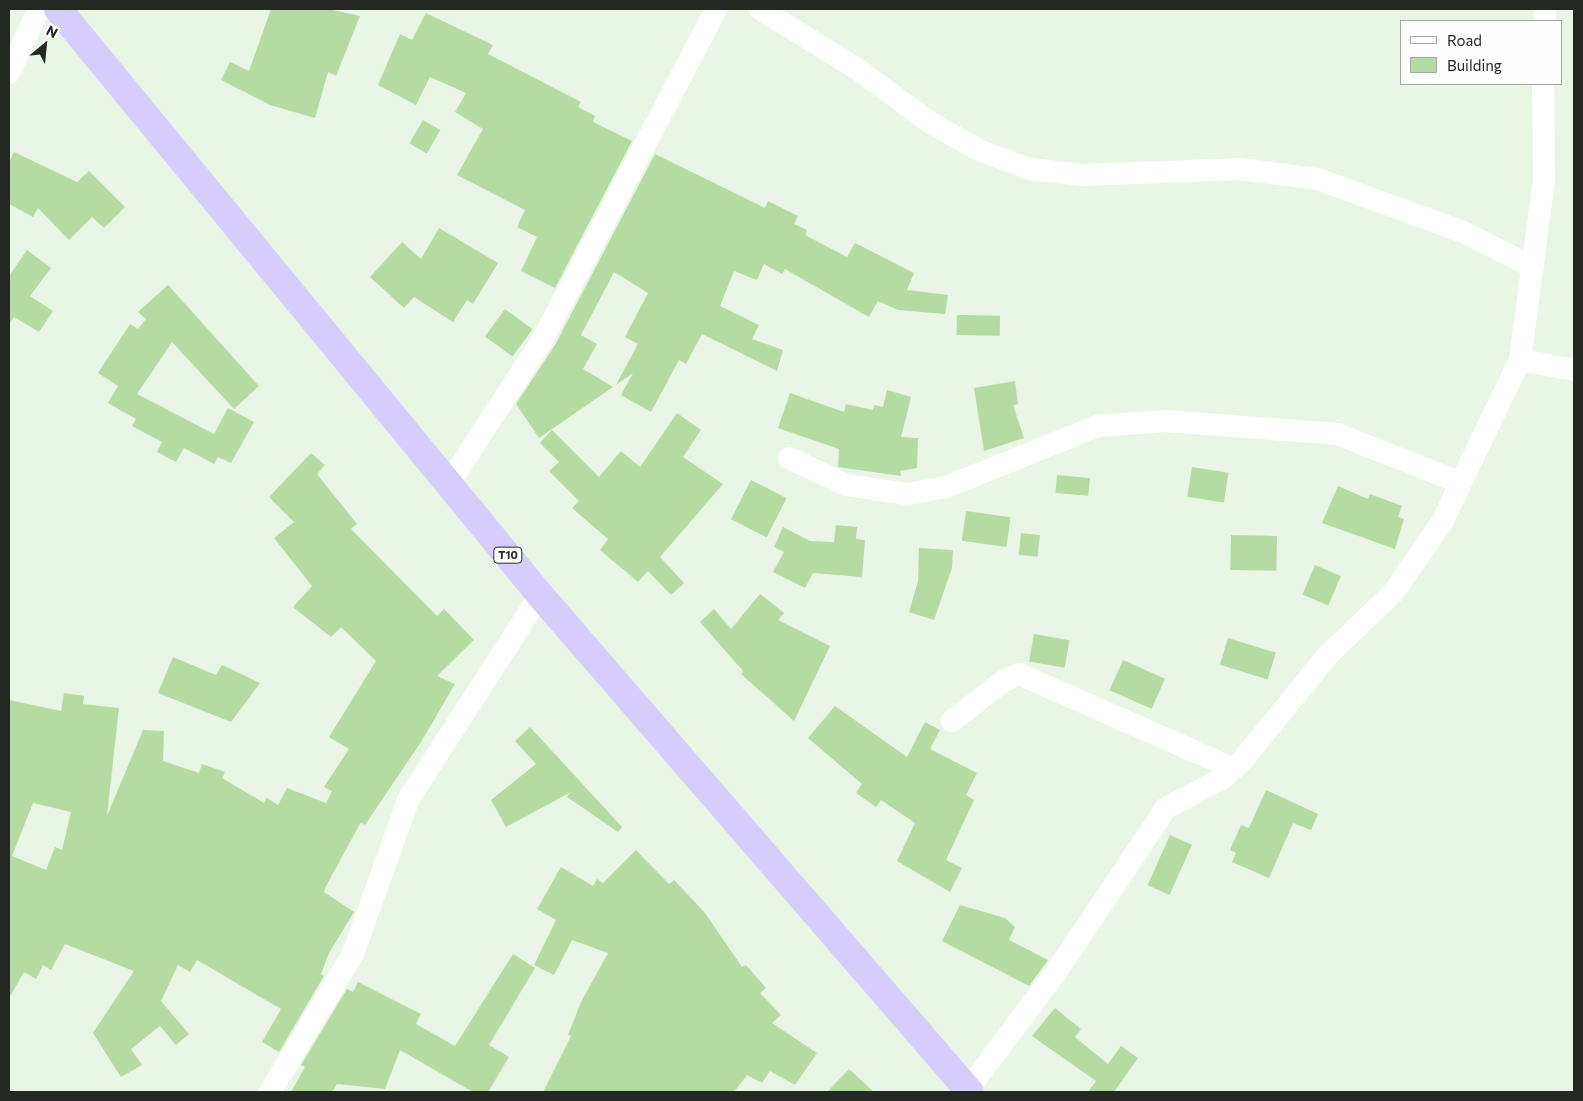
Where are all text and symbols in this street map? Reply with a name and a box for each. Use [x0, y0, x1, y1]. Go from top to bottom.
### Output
north arrow [20, 20, 70, 70]
legend [1400, 20, 1563, 85]
text: N [44, 21, 61, 41]
text: Road [1447, 31, 1482, 49]
text: Building [1447, 56, 1502, 74]
road number: T10 [493, 546, 523, 564]

